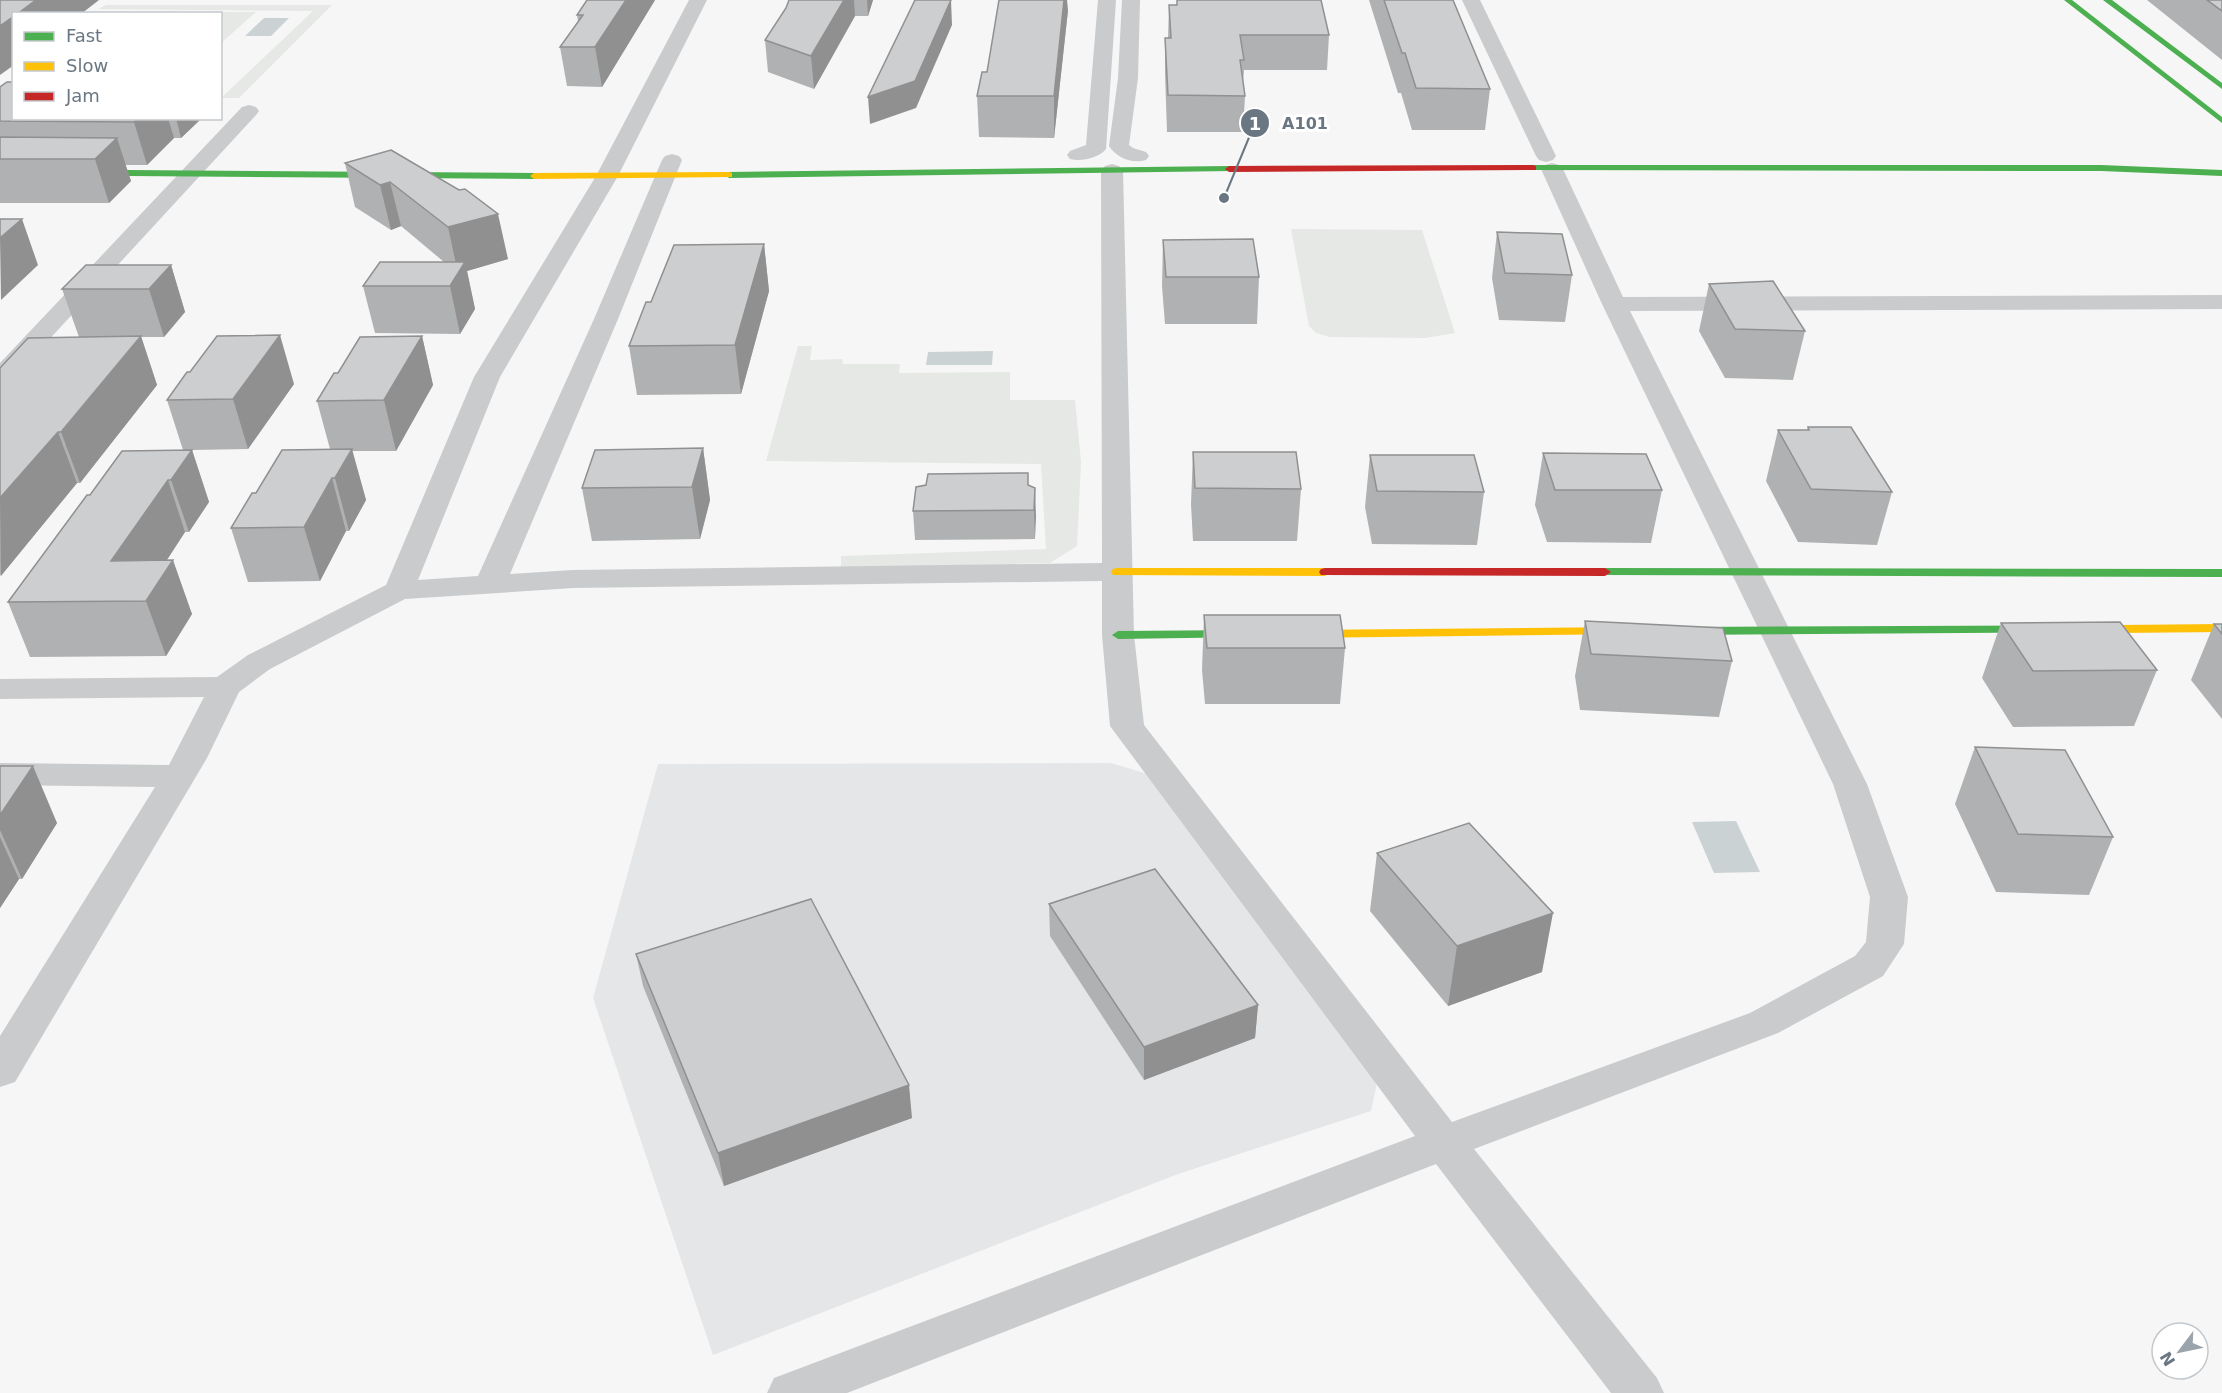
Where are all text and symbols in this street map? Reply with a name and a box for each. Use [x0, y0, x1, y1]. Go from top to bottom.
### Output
legend [12, 12, 222, 120]
text: Fast [66, 25, 102, 46]
text: Slow [66, 55, 108, 76]
text: Jam [65, 85, 100, 106]
callout: A101 [1240, 106, 1340, 140]
text: 1 [1249, 113, 1261, 134]
text: A101 [1282, 114, 1328, 133]
north arrow [2150, 1321, 2210, 1381]
text: N [2156, 1348, 2179, 1369]

